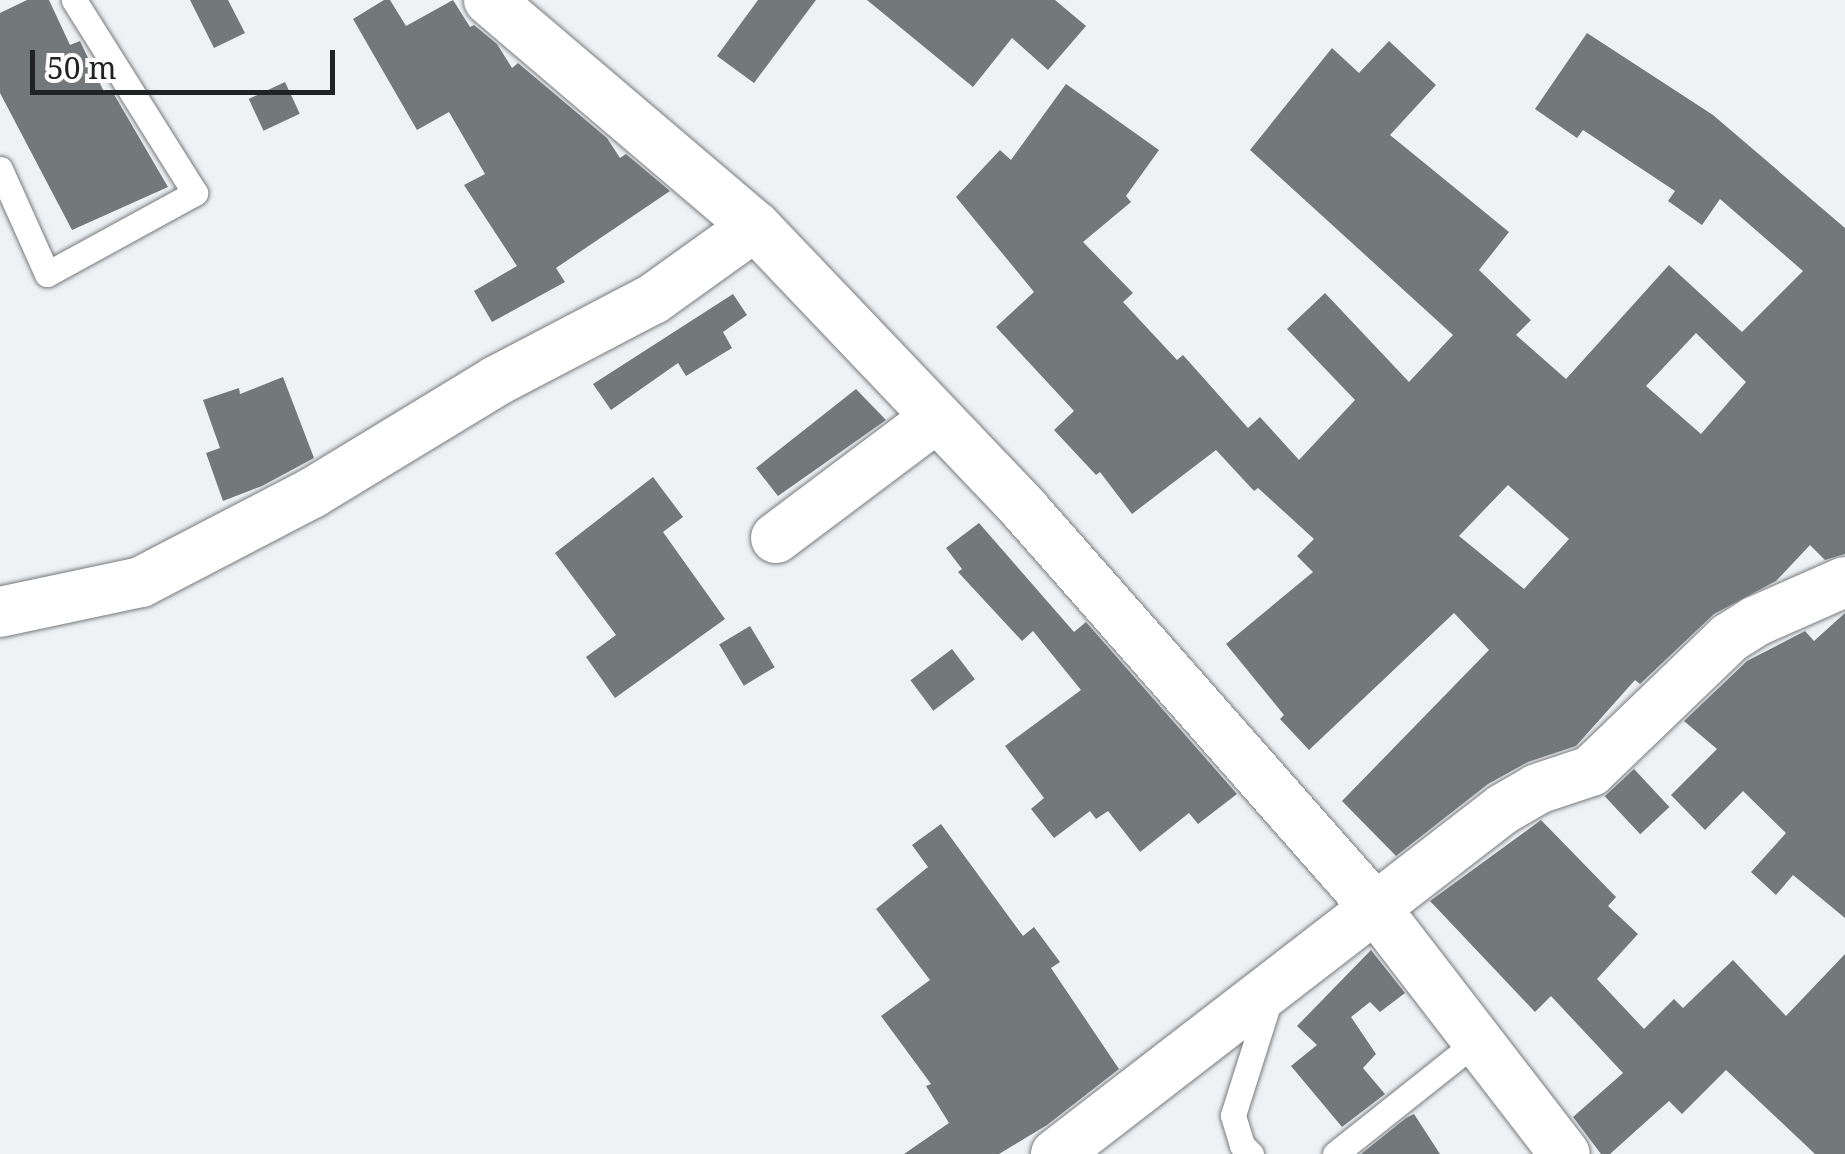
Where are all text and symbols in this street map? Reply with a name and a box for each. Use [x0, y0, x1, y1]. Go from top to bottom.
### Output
scale bar [35, 30, 340, 92]
text: 50 m [47, 47, 117, 88]

